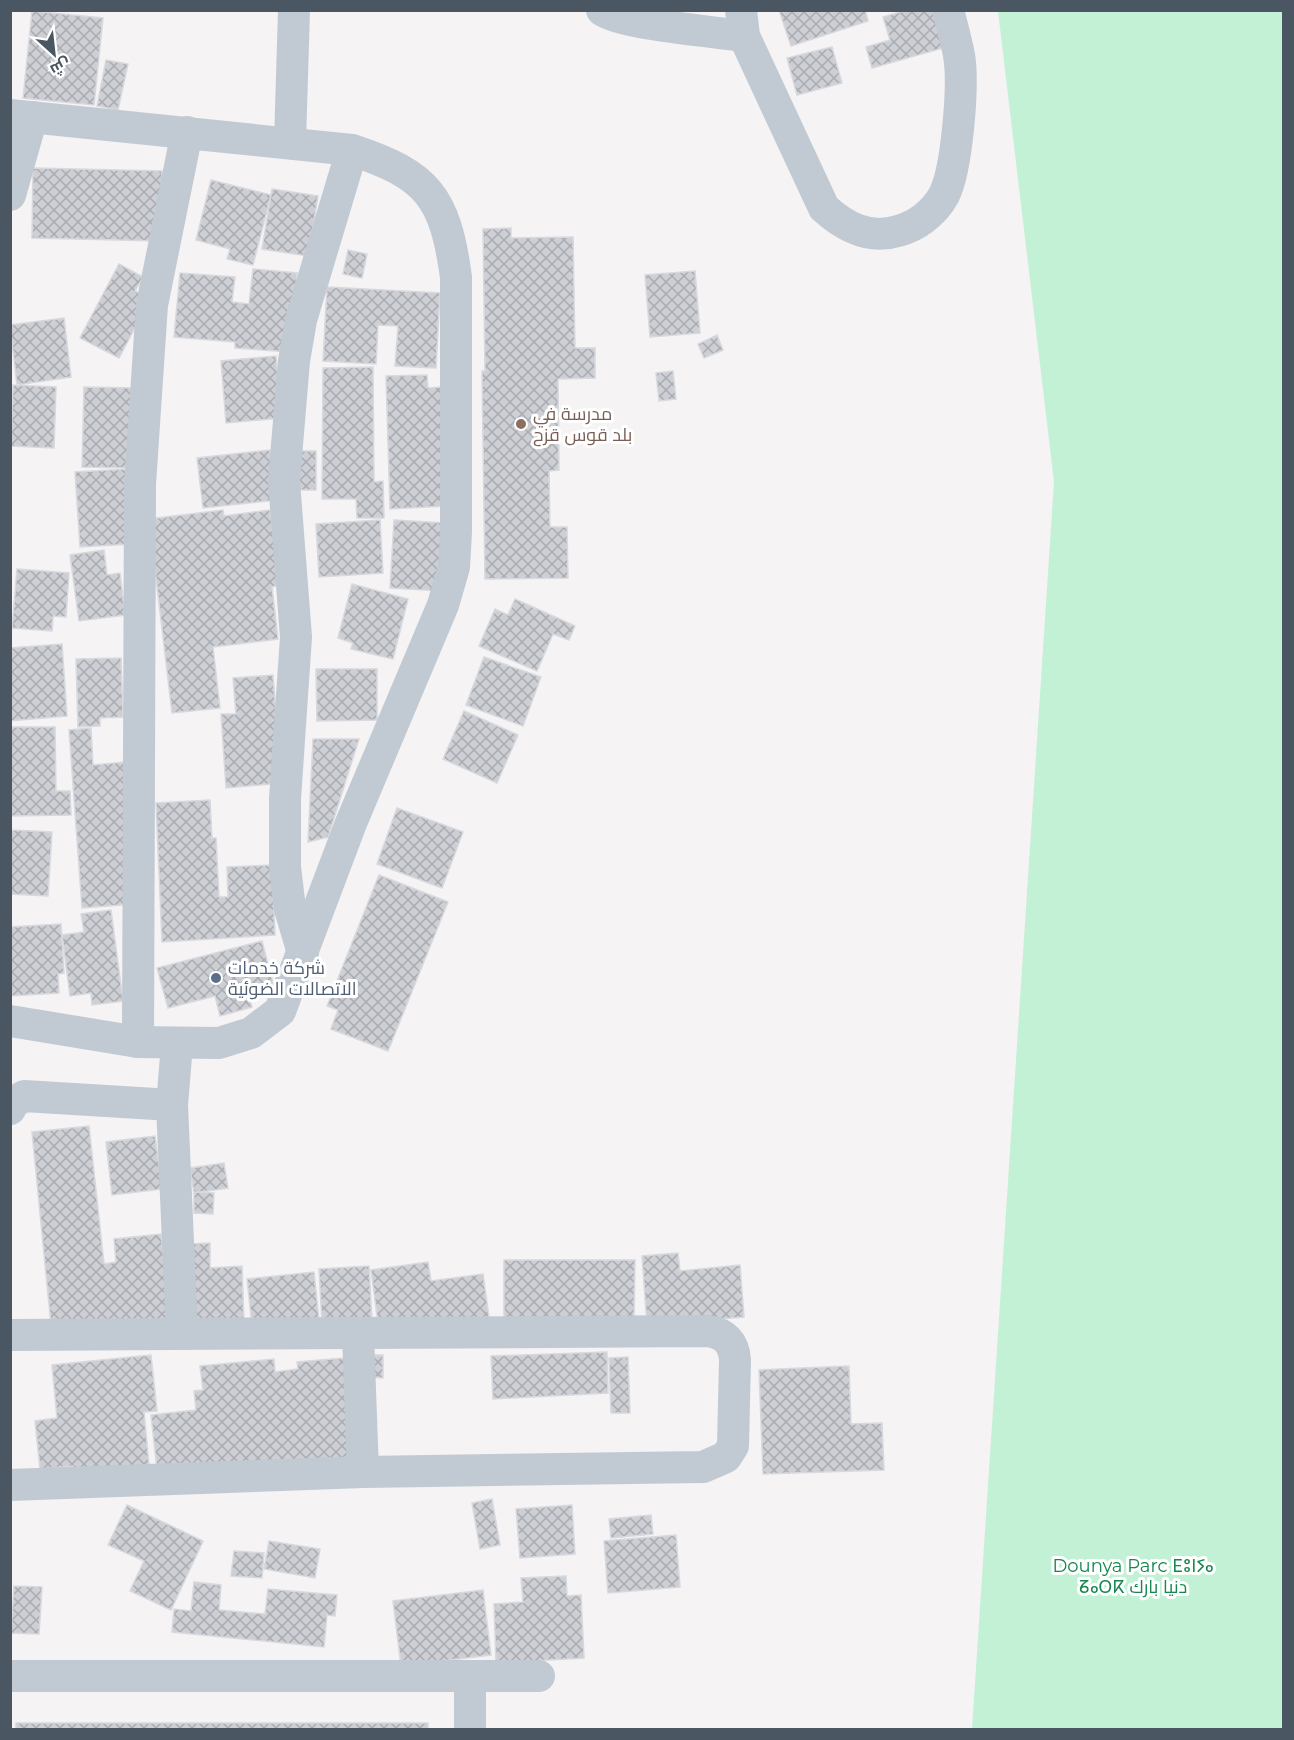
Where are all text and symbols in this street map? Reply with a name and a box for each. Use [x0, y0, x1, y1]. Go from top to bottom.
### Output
north arrow [24, 24, 84, 84]
text: ش [47, 54, 74, 80]
place label: مدرسة في بلد قوس قزح [533, 403, 632, 447]
marker: مدرسة في بلد قوس قزح [514, 417, 528, 431]
place label: شركة خدمات الاتصالات الضوئية [228, 957, 356, 1000]
marker: شركة خدمات الاتصالات الضوئية [209, 971, 223, 985]
park label: Dounya Parc ⴹⵓⵏⵢⴰ ⵒⴰⵔⴽ دنيا بارك [1052, 1555, 1214, 1598]

